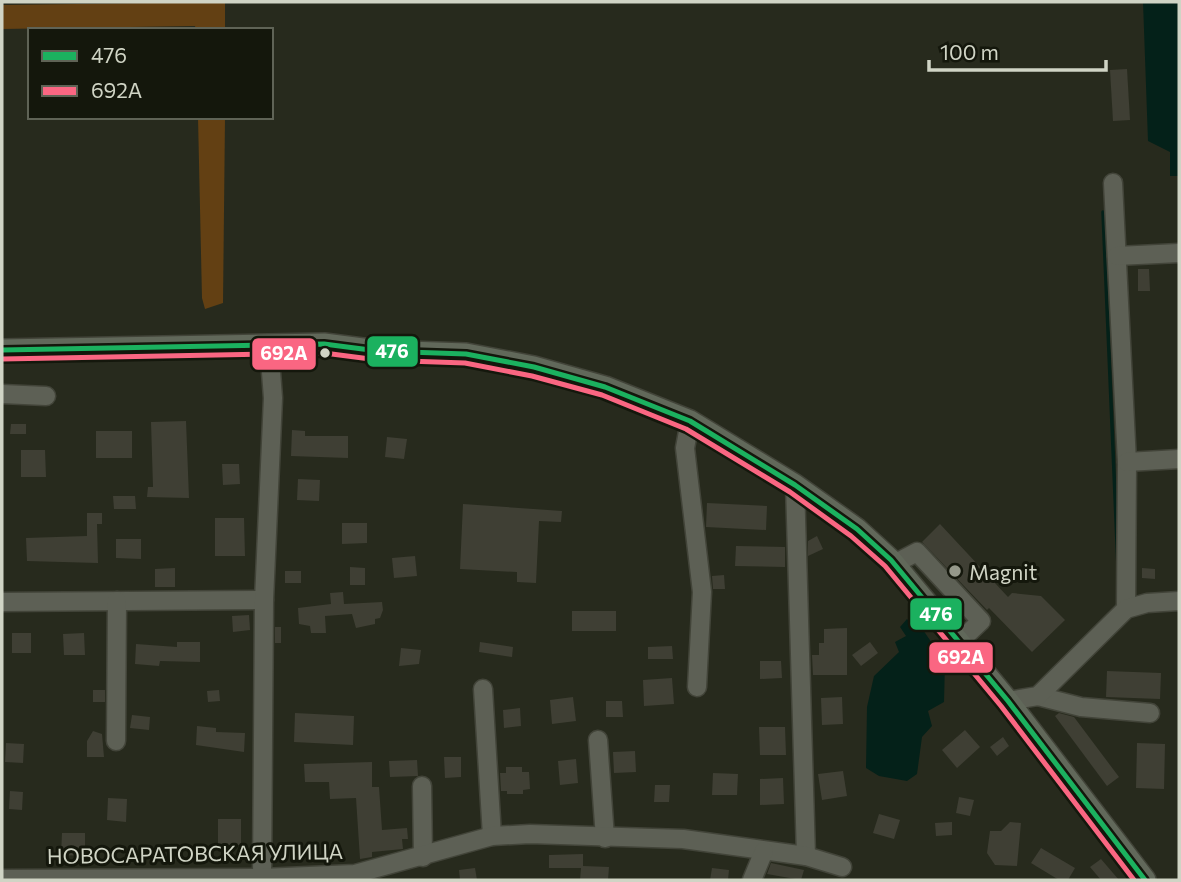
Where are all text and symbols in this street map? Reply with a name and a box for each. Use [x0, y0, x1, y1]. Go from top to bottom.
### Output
legend [28, 28, 273, 119]
scale bar [929, 28, 1106, 72]
text: 100 m [940, 39, 999, 64]
text: 476 [91, 42, 127, 67]
text: 692А [91, 77, 142, 102]
line badge: 476 [366, 335, 419, 368]
line badge: 692А [251, 337, 317, 371]
text: 476 [375, 339, 409, 362]
text: 692А [260, 341, 308, 364]
unlabelled marker [318, 346, 332, 360]
place label: Magnit [969, 559, 1037, 584]
marker: Magnit [947, 563, 963, 579]
line badge: 476 [909, 597, 963, 631]
text: 476 [919, 602, 953, 625]
line badge: 692А [928, 641, 994, 674]
text: 692А [937, 645, 985, 668]
street label: НОВОСАРАТОВСКАЯ УЛИЦА [47, 838, 343, 868]

